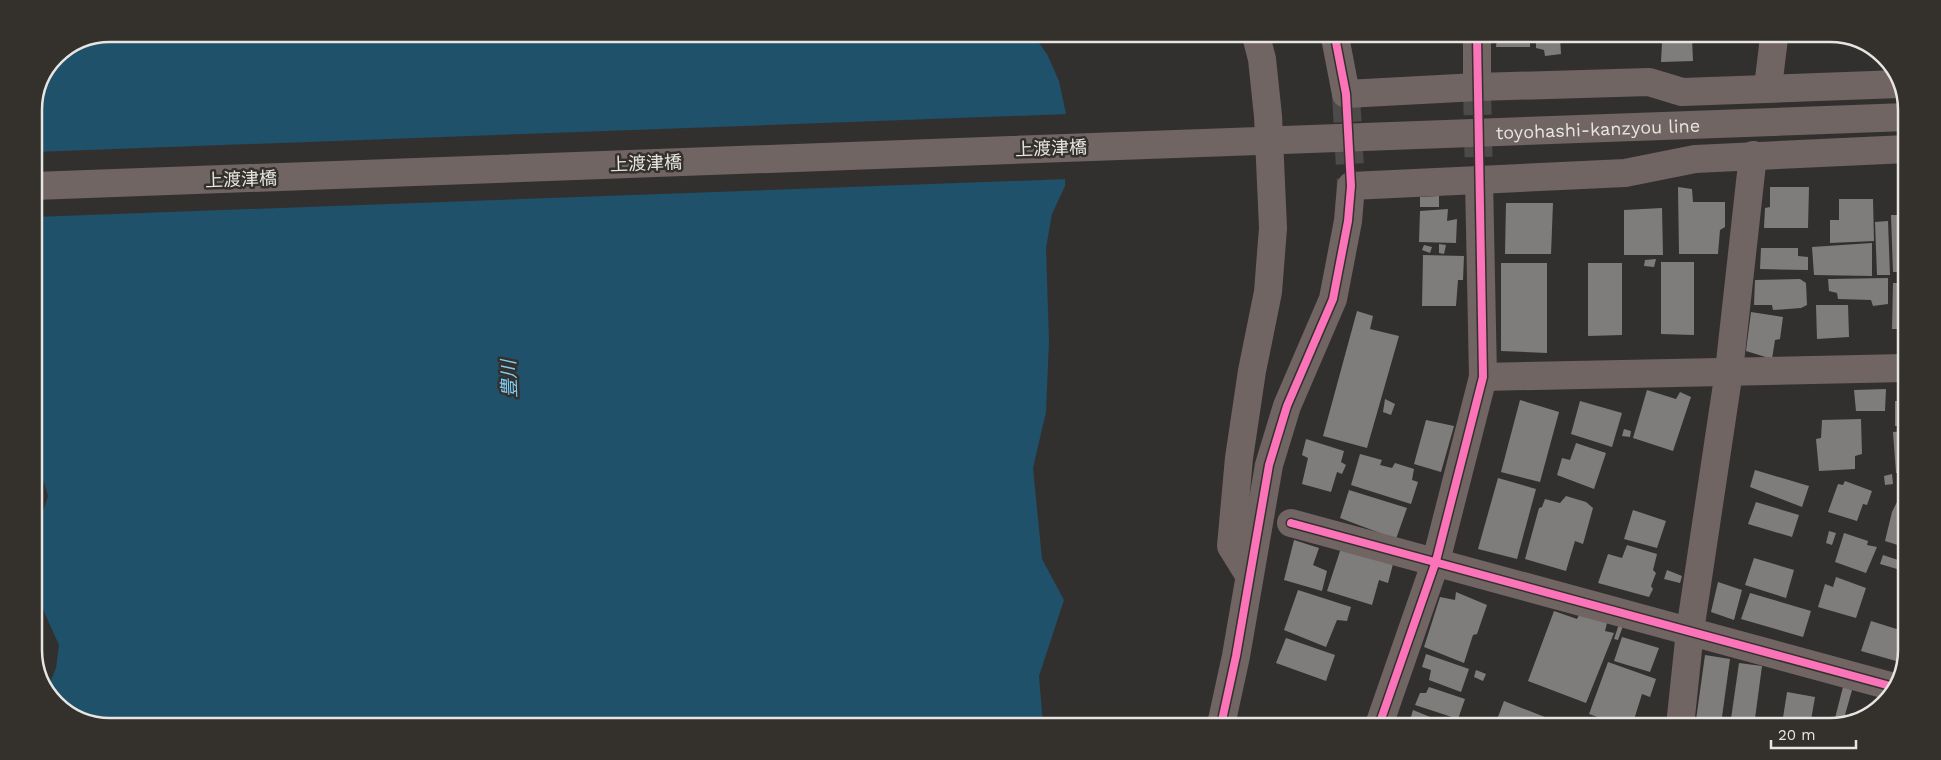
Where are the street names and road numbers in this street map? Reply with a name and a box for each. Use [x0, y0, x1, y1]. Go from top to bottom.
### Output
street label: toyohashi-kanzyou line [1495, 114, 1700, 143]
street label: 上渡津橋 [1015, 136, 1087, 160]
street label: 上渡津橋 [610, 151, 682, 175]
street label: 上渡津橋 [205, 167, 277, 191]

